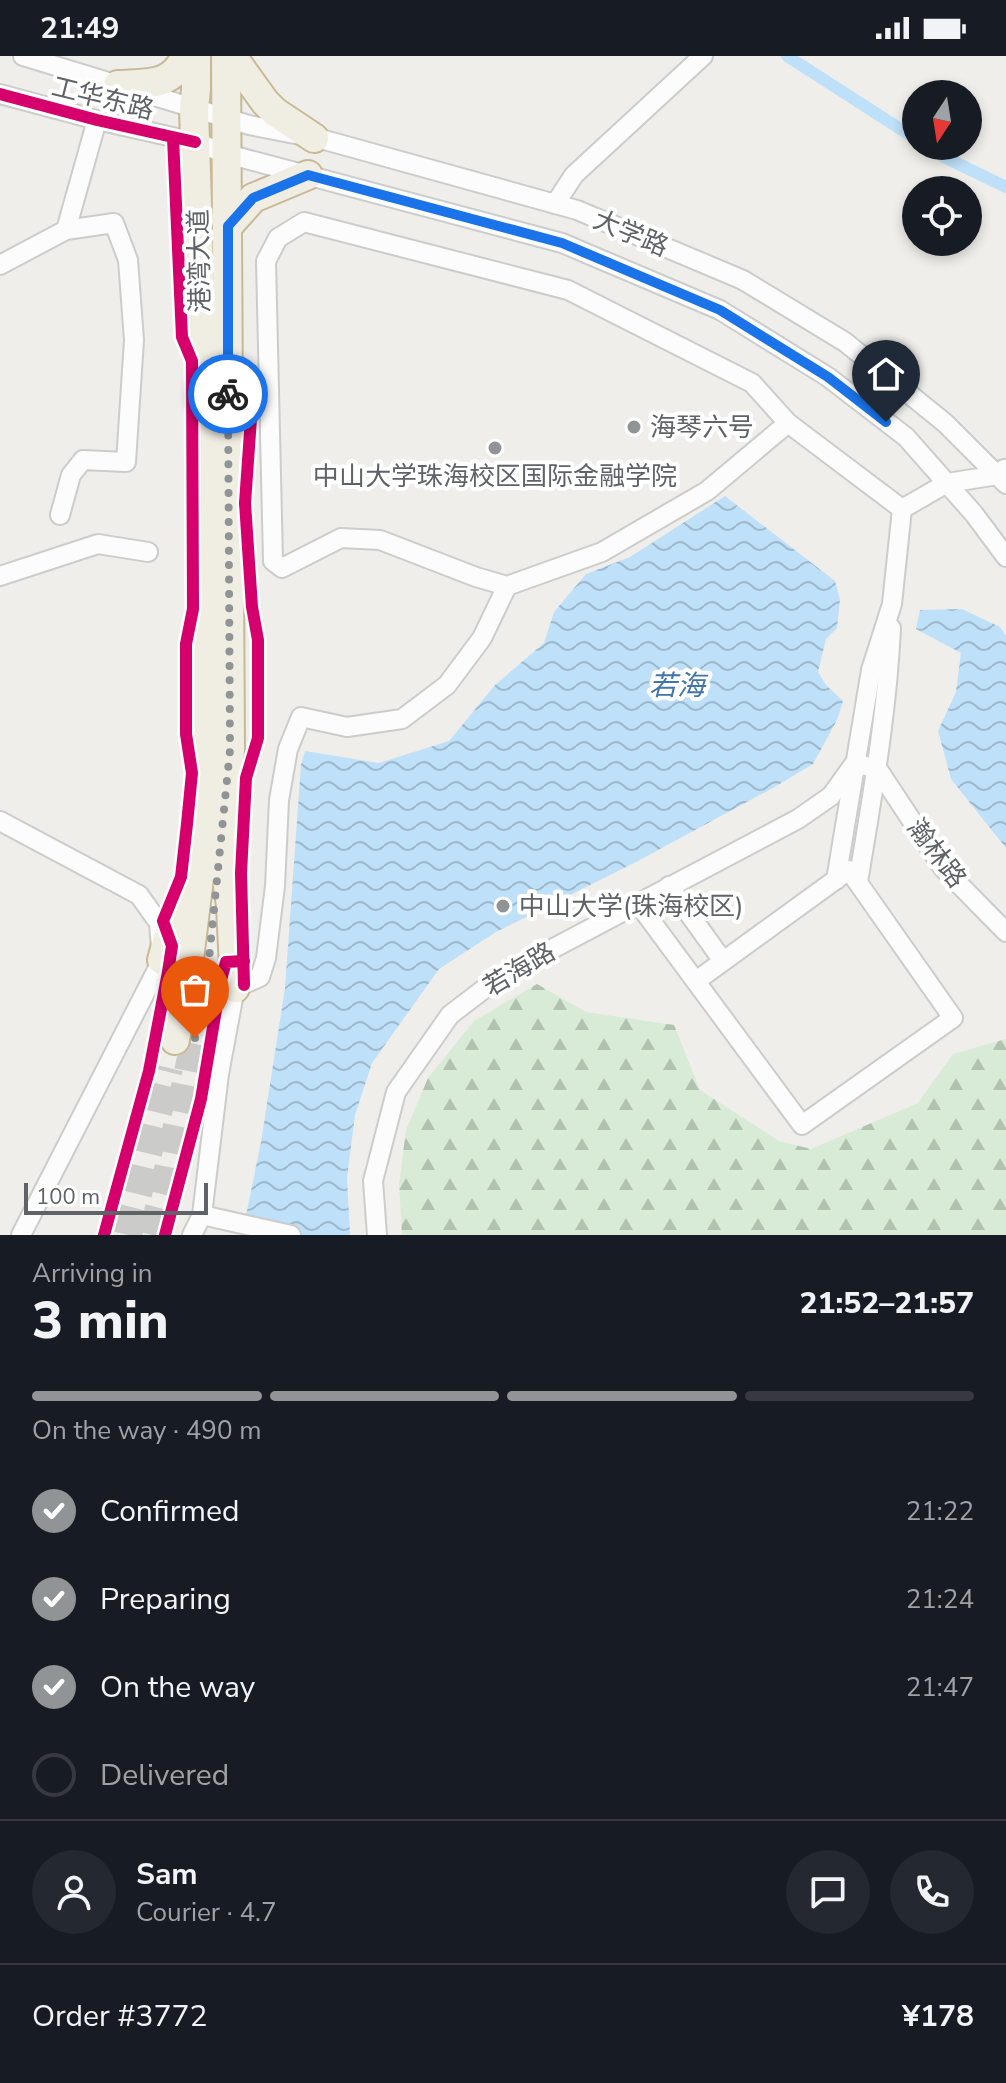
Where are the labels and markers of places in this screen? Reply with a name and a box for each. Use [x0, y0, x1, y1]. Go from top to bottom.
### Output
pin [852, 340, 920, 422]
place label: 海琴六号 [650, 410, 754, 445]
marker: 海琴六号 [625, 418, 643, 436]
marker: 中山大学珠海校区国际金融学院 [486, 439, 504, 457]
place label: 中山大学珠海校区国际金融学院 [313, 459, 677, 494]
place label: 中山大学(珠海校区) [519, 889, 743, 924]
marker: 中山大学(珠海校区) [494, 897, 512, 915]
pin [161, 956, 229, 1038]

